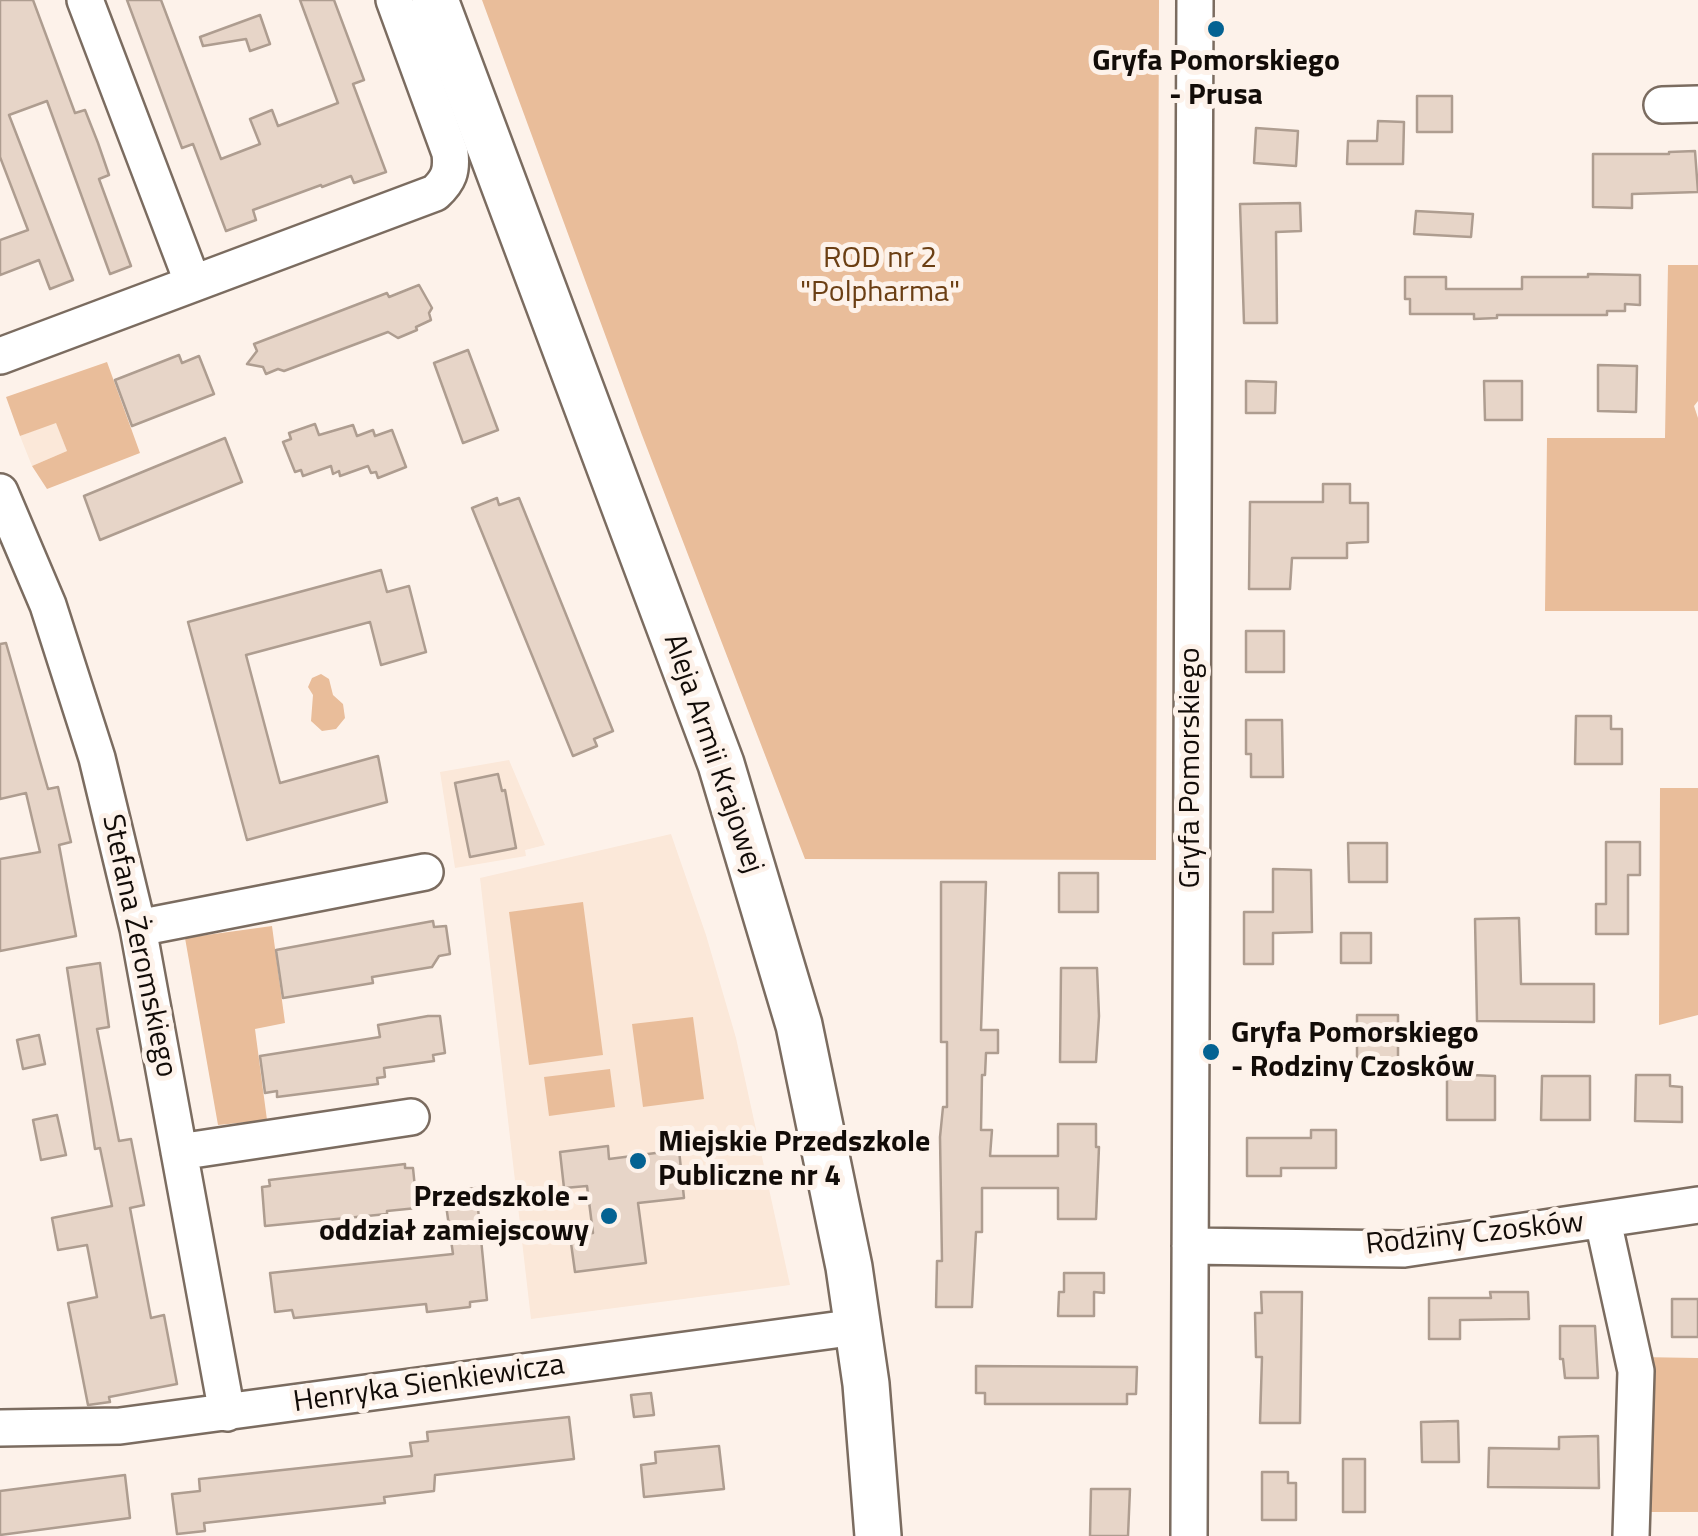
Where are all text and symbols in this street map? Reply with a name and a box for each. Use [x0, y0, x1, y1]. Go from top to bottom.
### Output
marker: Gryfa Pomorskiego - Prusa [1205, 18, 1227, 40]
place label: Gryfa Pomorskiego - Prusa [1092, 45, 1340, 116]
park label: ROD nr 2 "Polpharma" [800, 242, 960, 312]
street label: Aleja Armii Krajowej [654, 630, 770, 878]
street label: Gryfa Pomorskiego [1174, 647, 1210, 889]
street label: Stefana Żeromskiego [93, 811, 183, 1081]
place label: Gryfa Pomorskiego - Rodziny Czosków [1231, 1017, 1479, 1088]
marker: Gryfa Pomorskiego - Rodziny Czosków [1200, 1041, 1222, 1063]
place label: Miejskie Przedszkole Publiczne nr 4 [658, 1126, 930, 1196]
marker: Miejskie Przedszkole Publiczne nr 4 [627, 1150, 649, 1172]
place label: Przedszkole - oddział zamiejscowy [319, 1181, 589, 1252]
marker: Przedszkole - oddział zamiejscowy [598, 1205, 620, 1227]
street label: Rodziny Czosków [1364, 1206, 1586, 1264]
street label: Henryka Sienkiewicza [291, 1348, 567, 1422]

